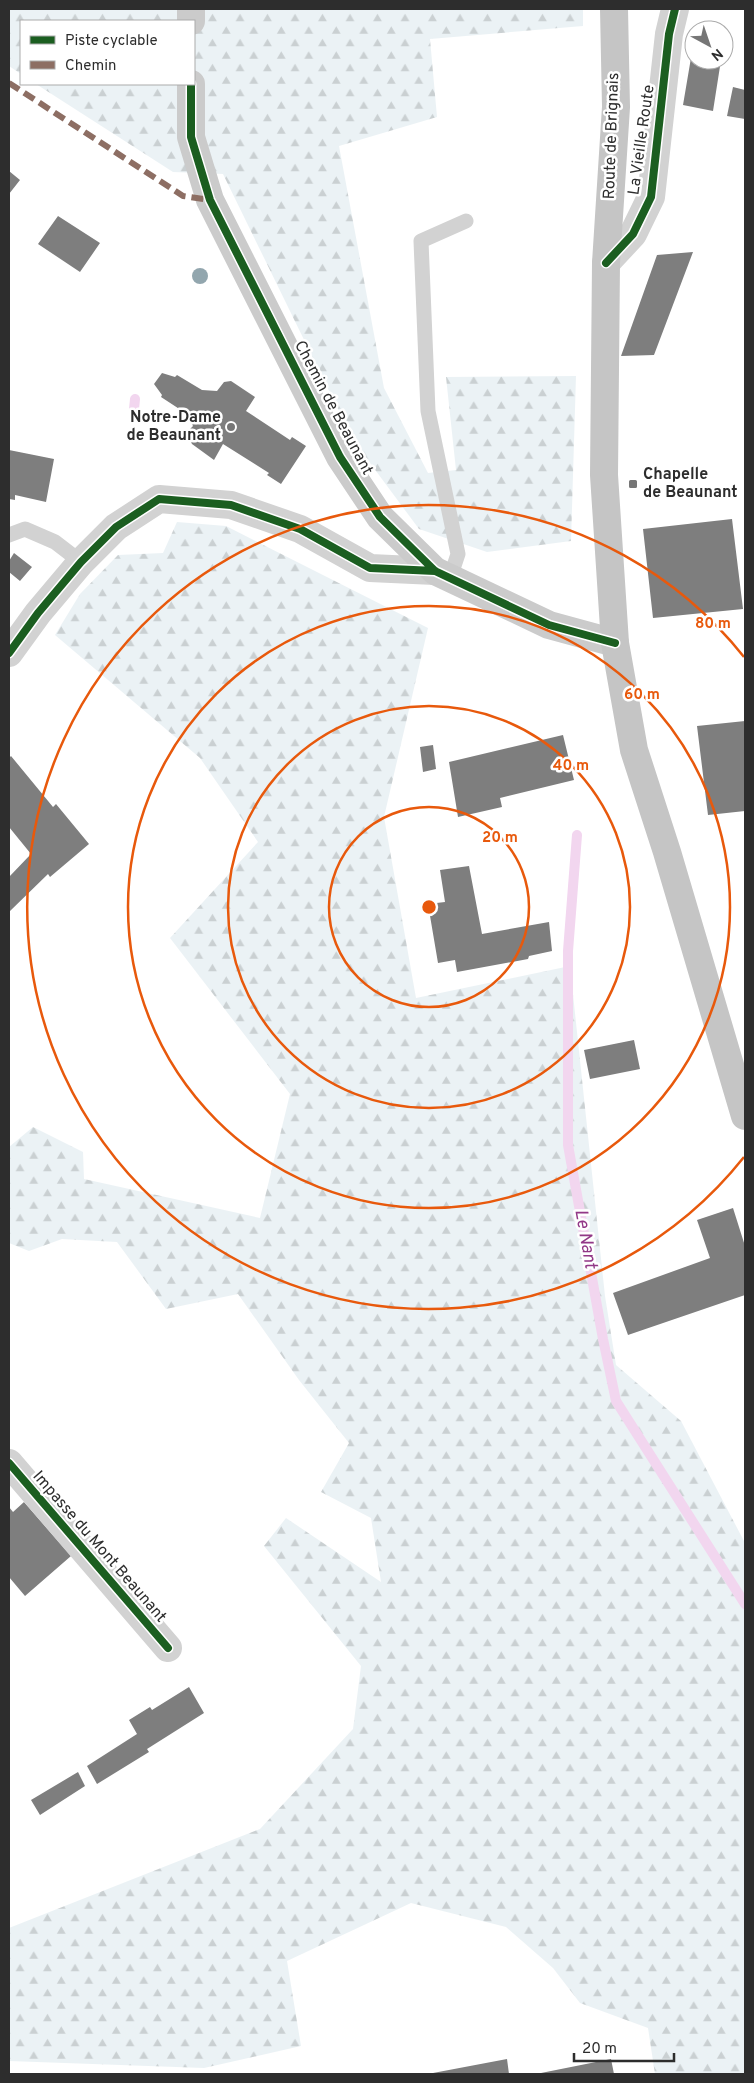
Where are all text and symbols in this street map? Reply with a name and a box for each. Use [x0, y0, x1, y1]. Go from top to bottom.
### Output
legend [20, 20, 195, 85]
north arrow [684, 20, 734, 70]
text: Piste cyclable [65, 32, 158, 51]
text: N [707, 44, 726, 64]
text: Chemin [65, 57, 117, 76]
street label: Route de Brignais [600, 72, 624, 200]
street label: La Vieille Route [624, 84, 660, 196]
street label: Chemin de Beaunant [289, 337, 377, 479]
place label: Notre-Dame de Beaunant [126, 408, 221, 446]
marker: Notre-Dame de Beaunant [225, 421, 237, 433]
place label: Chapelle de Beaunant [643, 465, 738, 503]
marker: Chapelle de Beaunant [627, 478, 639, 490]
text: 80 m [695, 615, 731, 634]
text: 60 m [624, 686, 660, 705]
text: 40 m [553, 757, 589, 776]
text: 20 m [482, 829, 518, 848]
centre of rings [420, 898, 438, 916]
water label: Le Nant [568, 1207, 602, 1272]
street label: Impasse du Mont Beaunant [28, 1467, 170, 1627]
scale bar [574, 2030, 674, 2062]
text: 20 m [582, 2040, 617, 2059]

